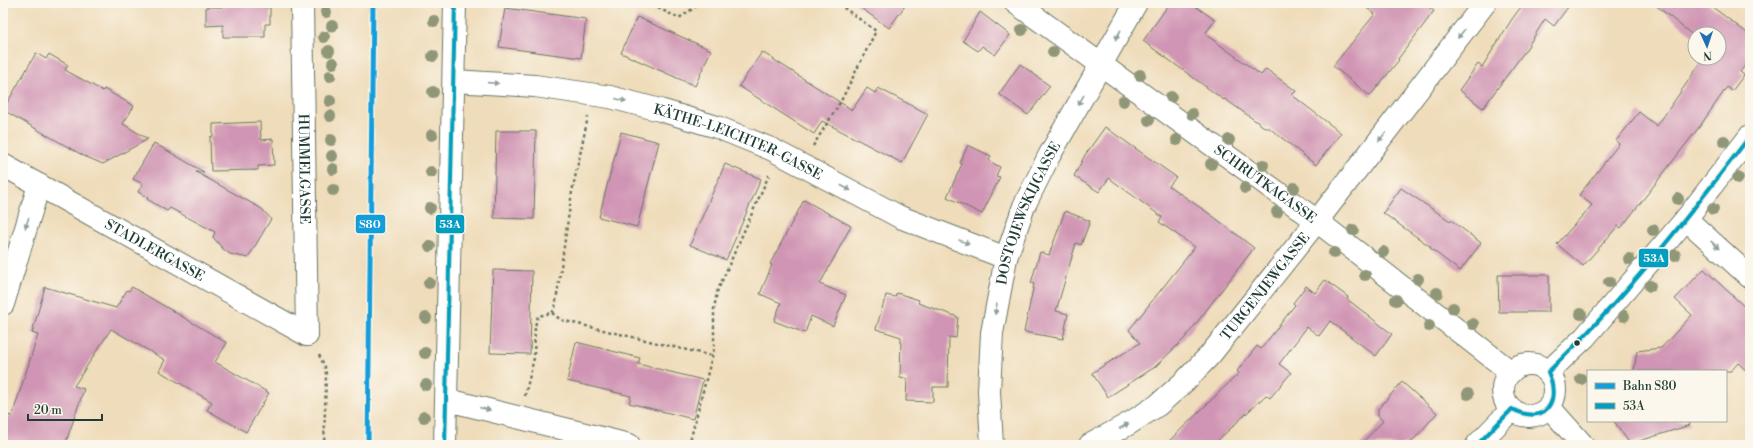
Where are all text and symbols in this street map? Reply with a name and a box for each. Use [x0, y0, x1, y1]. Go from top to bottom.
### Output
north arrow [1687, 26, 1727, 66]
one-way arrow [1457, 28, 1466, 39]
one-way arrow [1115, 29, 1122, 40]
text: N [1702, 48, 1712, 62]
one-way arrow [487, 80, 499, 87]
one-way arrow [1078, 94, 1085, 106]
one-way arrow [616, 97, 628, 103]
street label: KÄTHE-LEICHTER-GASSE [652, 101, 825, 184]
street label: HUMMELGASSE [294, 114, 313, 224]
one-way arrow [1378, 131, 1386, 142]
street label: DOSTOJEWSKIJGASSE [993, 139, 1065, 287]
street label: SCHRUTKAGASSE [1210, 141, 1320, 228]
one-way arrow [840, 185, 851, 191]
line badge: S80 [355, 214, 386, 234]
line badge: 53A [435, 214, 465, 234]
street label: STADLERGASSE [101, 216, 208, 286]
one-way arrow [24, 217, 30, 229]
text: S80 [359, 218, 381, 232]
text: 53A [439, 218, 462, 232]
street label: TURGENJEWGASSE [1217, 229, 1314, 345]
one-way arrow [958, 239, 970, 245]
one-way arrow [1711, 240, 1720, 249]
line badge: 53A [1638, 248, 1669, 268]
text: 53A [1643, 252, 1666, 266]
one-way arrow [993, 303, 999, 316]
unlabelled marker [1572, 338, 1582, 348]
legend [1587, 370, 1727, 422]
text: Bahn S80 [1622, 379, 1677, 394]
scale bar [28, 396, 102, 422]
text: 53A [1623, 399, 1645, 414]
text: 20 m [34, 403, 62, 418]
one-way arrow [479, 407, 491, 413]
one-way arrow [1118, 423, 1130, 430]

